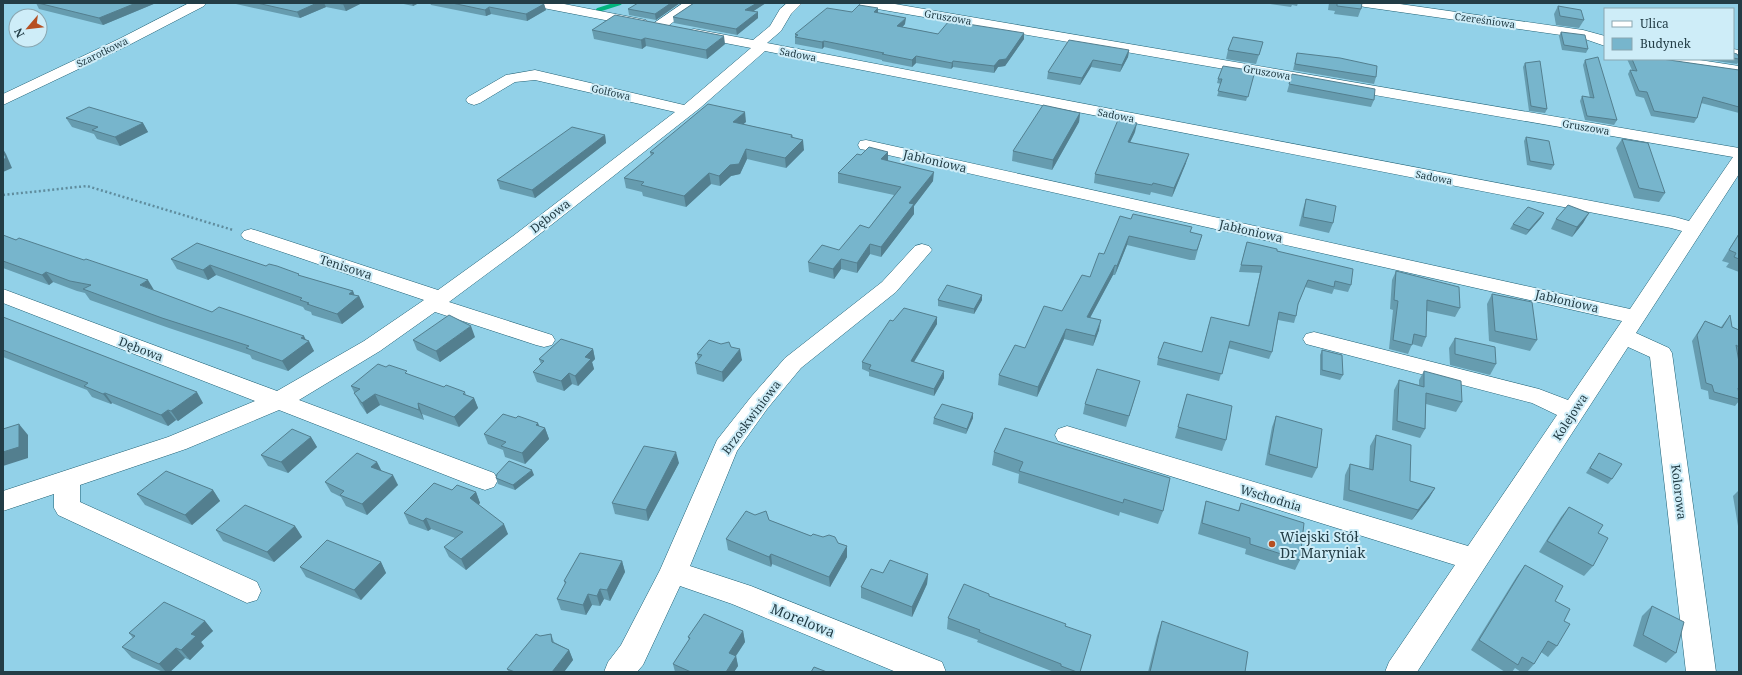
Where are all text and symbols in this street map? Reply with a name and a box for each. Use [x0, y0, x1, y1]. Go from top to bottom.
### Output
street label: Gruszowa [923, 6, 973, 28]
north arrow [8, 8, 48, 48]
legend [1604, 8, 1734, 60]
street label: Czereśniowa [1454, 9, 1516, 31]
text: Ulica [1640, 15, 1669, 32]
text: N [10, 25, 27, 40]
street label: Szarotkowa [74, 33, 130, 71]
text: Budynek [1640, 35, 1692, 52]
street label: Sadowa [778, 44, 818, 64]
street label: Gruszowa [1242, 61, 1292, 83]
street label: Golfowa [590, 81, 632, 103]
street label: Sadowa [1096, 105, 1136, 125]
street label: Gruszowa [1561, 116, 1611, 138]
street label: Jabłoniowa [901, 145, 969, 177]
street label: Sadowa [1414, 167, 1454, 187]
street label: Dębowa [526, 195, 574, 237]
street label: Jabłoniowa [1217, 215, 1285, 247]
street label: Tenisowa [318, 251, 375, 284]
street label: Jabłoniowa [1533, 285, 1601, 317]
street label: Dębowa [116, 333, 166, 365]
street label: Brzoskwiniowa [717, 376, 785, 458]
street label: Kolejowa [1548, 390, 1592, 444]
street label: Kolorowa [1667, 463, 1691, 521]
street label: Wschodnia [1238, 481, 1304, 515]
place label: Wiejski Stół Dr Maryniak [1280, 527, 1366, 562]
marker: Wiejski Stół Dr Maryniak [1267, 539, 1277, 549]
street label: Morelowa [768, 599, 838, 642]

